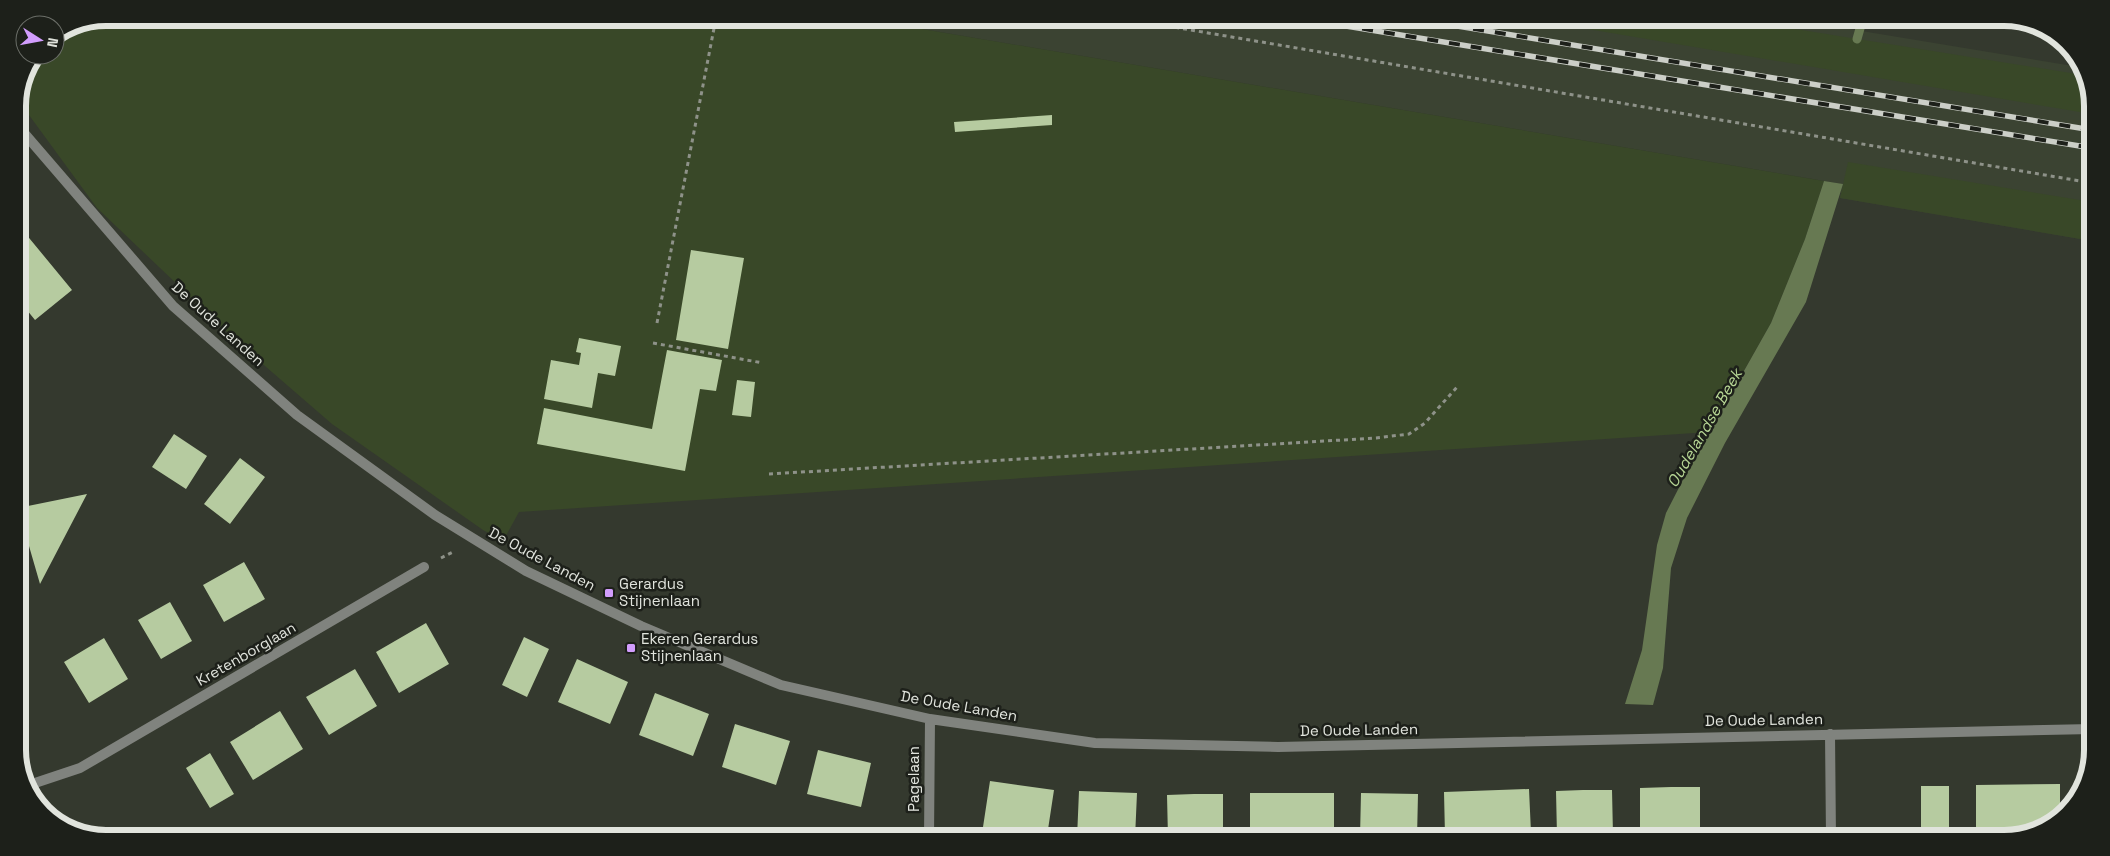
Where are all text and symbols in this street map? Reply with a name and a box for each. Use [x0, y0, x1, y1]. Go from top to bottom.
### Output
north arrow [15, 15, 65, 65]
text: N [43, 36, 62, 49]
street label: De Oude Landen [168, 277, 269, 370]
water label: Oudelandse Beek [1662, 363, 1748, 491]
street label: De Oude Landen [486, 522, 599, 595]
place label: Gerardus Stijnenlaan [619, 574, 700, 610]
marker: Gerardus Stijnenlaan [603, 587, 615, 599]
street label: Kretenborglaan [193, 617, 299, 690]
place label: Ekeren Gerardus Stijnenlaan [641, 629, 758, 665]
marker: Ekeren Gerardus Stijnenlaan [625, 642, 637, 654]
street label: De Oude Landen [899, 686, 1019, 725]
street label: De Oude Landen [1705, 709, 1823, 730]
street label: De Oude Landen [1300, 719, 1418, 740]
street label: Pagelaan [904, 746, 923, 812]

